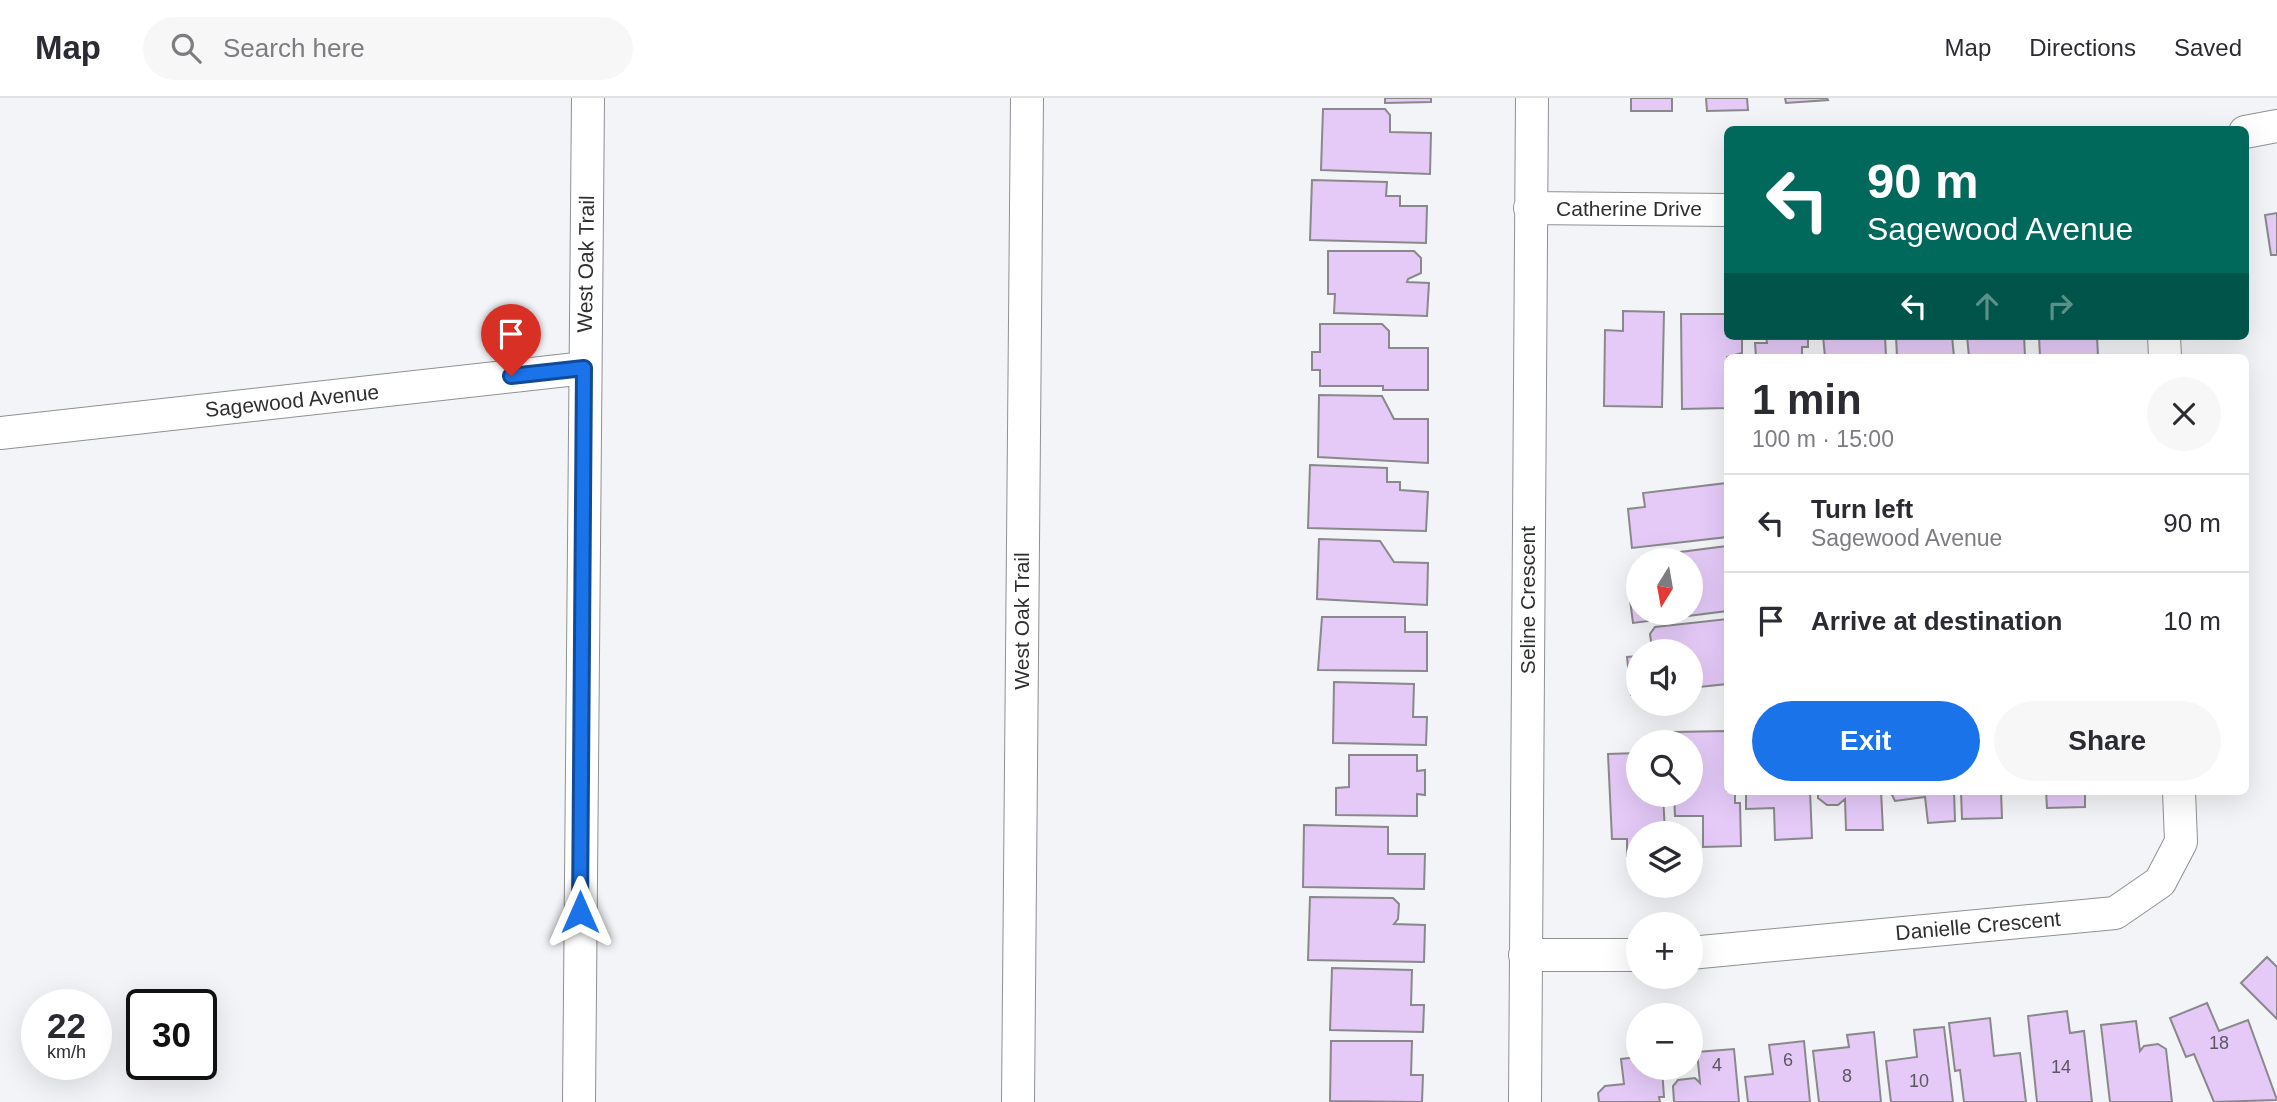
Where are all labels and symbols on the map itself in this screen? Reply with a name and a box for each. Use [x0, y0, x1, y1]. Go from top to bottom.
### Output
street label: West Oak Trail [573, 195, 598, 333]
street label: Catherine Drive [1556, 197, 1702, 220]
pin [481, 304, 541, 376]
street label: Sagewood Avenue [204, 380, 380, 421]
street label: Seline Crescent [1516, 526, 1539, 674]
north arrow [1626, 548, 1703, 625]
street label: West Oak Trail [1010, 552, 1033, 690]
position arrow [543, 875, 617, 949]
street label: Danielle Crescent [1894, 907, 2062, 944]
speed limit sign: 30 [126, 989, 217, 1080]
house number: 18 [2209, 1033, 2229, 1053]
house number: 6 [1783, 1050, 1793, 1070]
house number: 4 [1712, 1055, 1722, 1075]
house number: 14 [2051, 1057, 2071, 1077]
house number: 8 [1842, 1066, 1852, 1086]
house number: 10 [1909, 1071, 1929, 1091]

